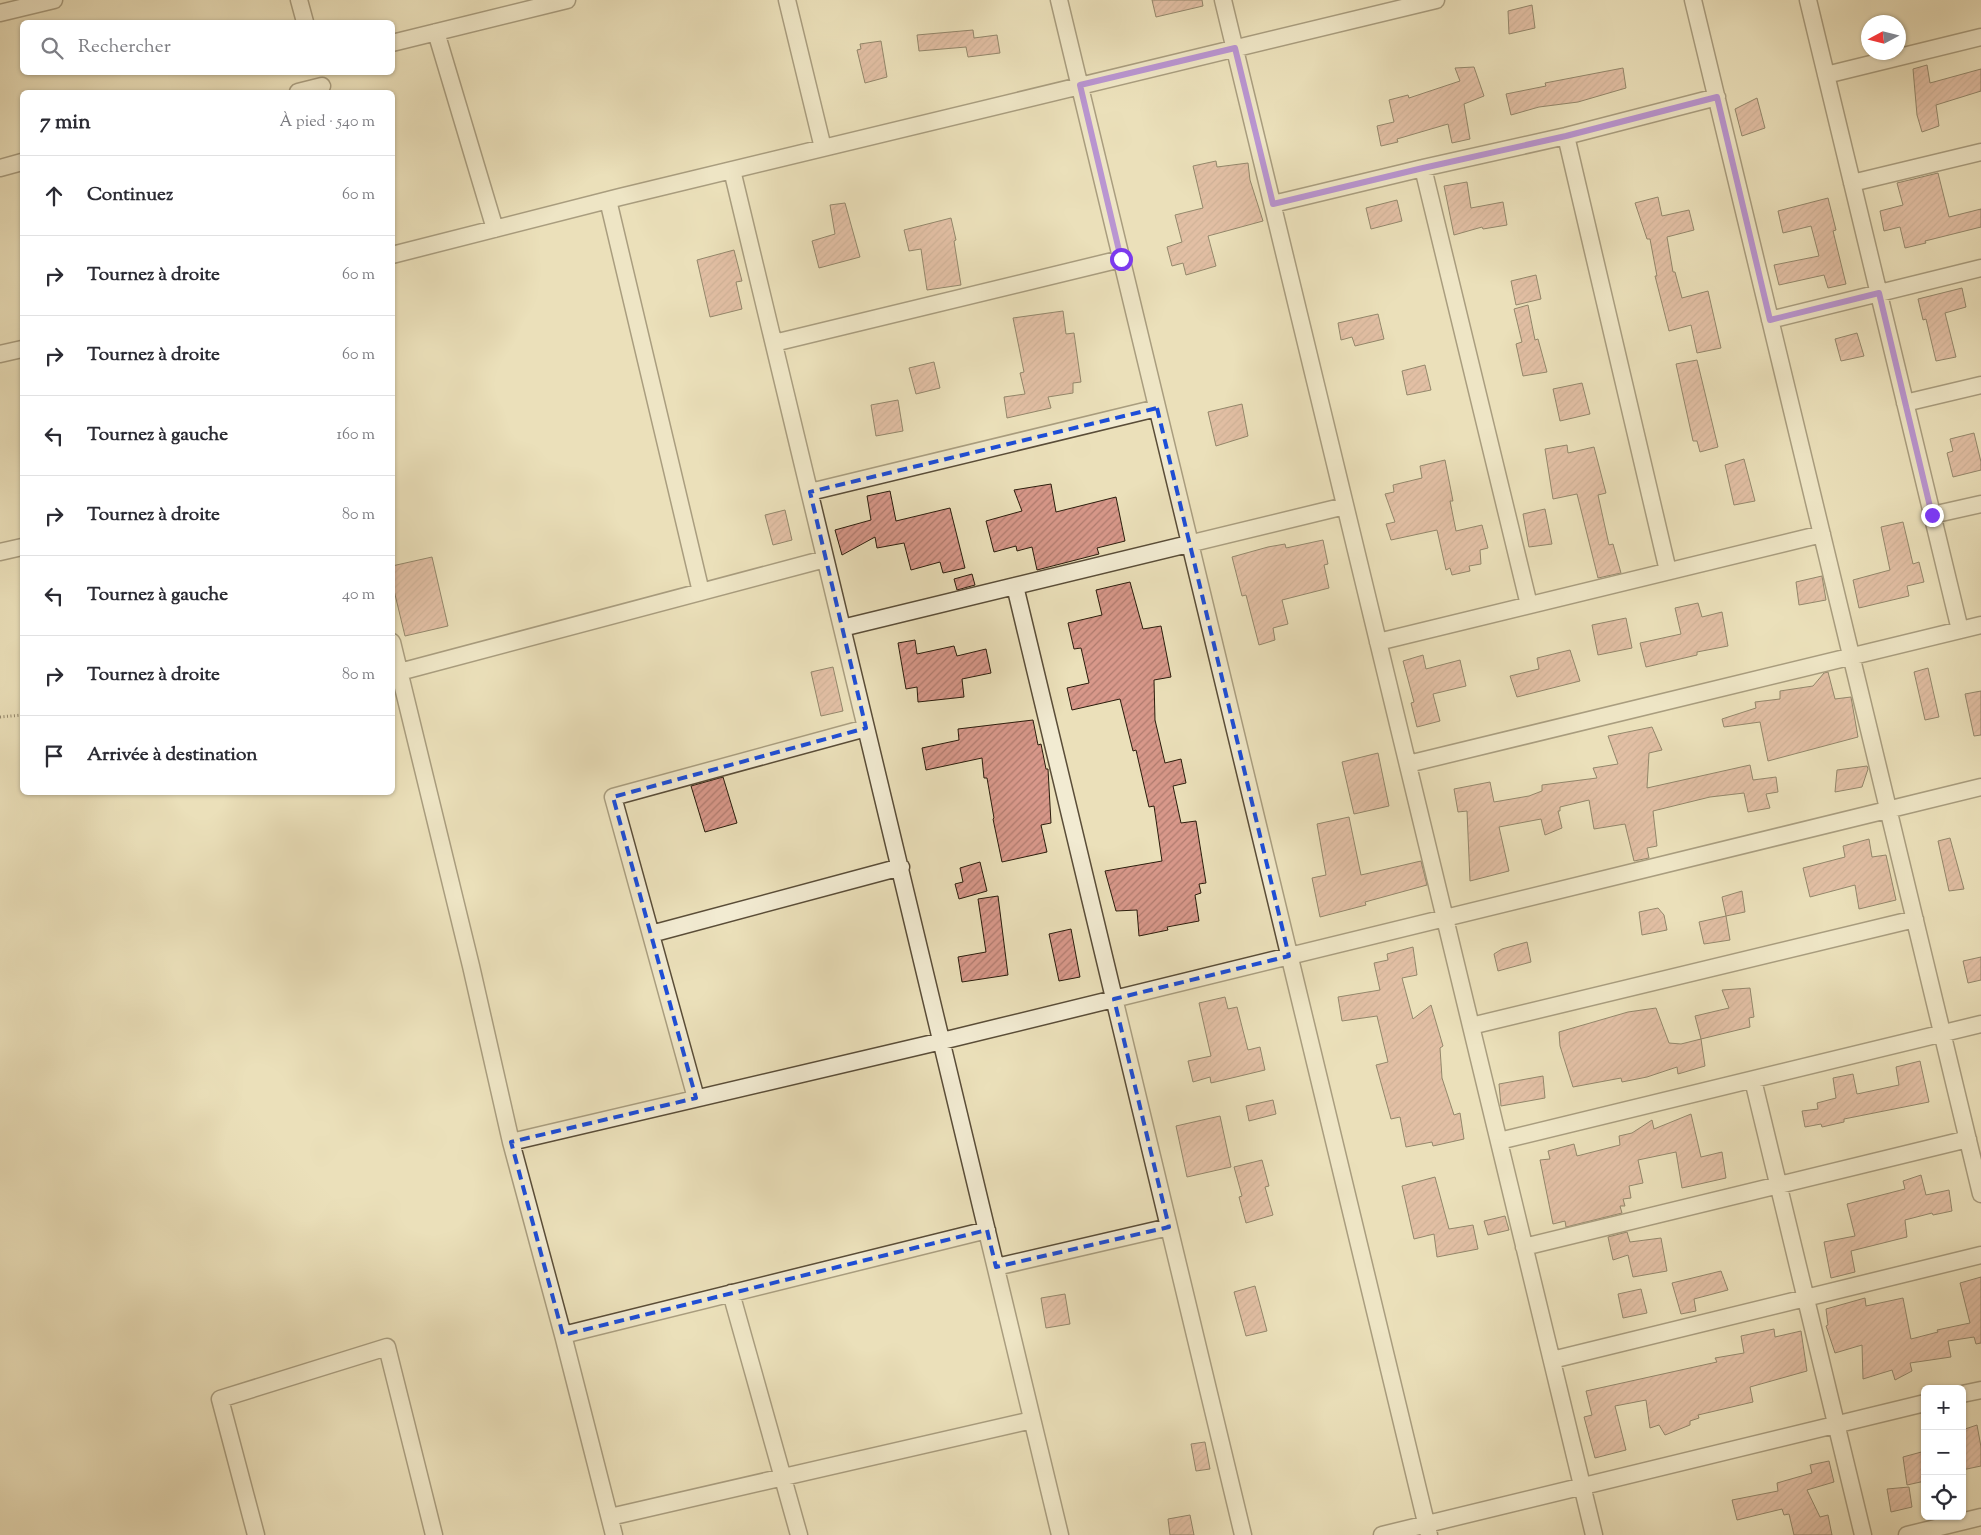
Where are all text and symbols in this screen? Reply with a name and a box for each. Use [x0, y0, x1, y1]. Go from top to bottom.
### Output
north arrow [1861, 15, 1906, 60]
search box [20, 20, 395, 75]
icon: search [38, 34, 66, 62]
text: Rechercher [78, 34, 171, 61]
text: 7 min [40, 108, 91, 138]
text: À pied · 540 m [279, 111, 375, 134]
icon: ahead [40, 182, 68, 210]
text: Continuez [87, 182, 173, 209]
text: 60 m [342, 184, 375, 207]
route start [1110, 248, 1133, 271]
icon: right [40, 262, 68, 290]
text: Tournez à droite [87, 262, 220, 289]
text: 60 m [342, 264, 375, 287]
icon: right [40, 342, 68, 370]
text: Tournez à droite [87, 342, 220, 369]
text: 60 m [342, 344, 375, 367]
icon: left [40, 422, 68, 450]
text: Tournez à gauche [87, 422, 228, 449]
text: 160 m [337, 424, 375, 447]
icon: right [40, 502, 68, 530]
text: Tournez à droite [87, 502, 220, 529]
text: 80 m [342, 504, 375, 527]
route end [1921, 504, 1944, 527]
icon: left [40, 582, 68, 610]
text: Tournez à gauche [87, 582, 228, 609]
text: 40 m [342, 584, 375, 607]
icon: right [40, 662, 68, 690]
text: Tournez à droite [87, 662, 220, 689]
text: 80 m [342, 664, 375, 687]
icon: arrive [40, 742, 68, 770]
text: Arrivée à destination [87, 742, 258, 769]
map controls [1921, 1385, 1966, 1520]
button: + [1921, 1385, 1966, 1430]
button: − [1921, 1430, 1966, 1475]
button: locate [1921, 1475, 1966, 1520]

